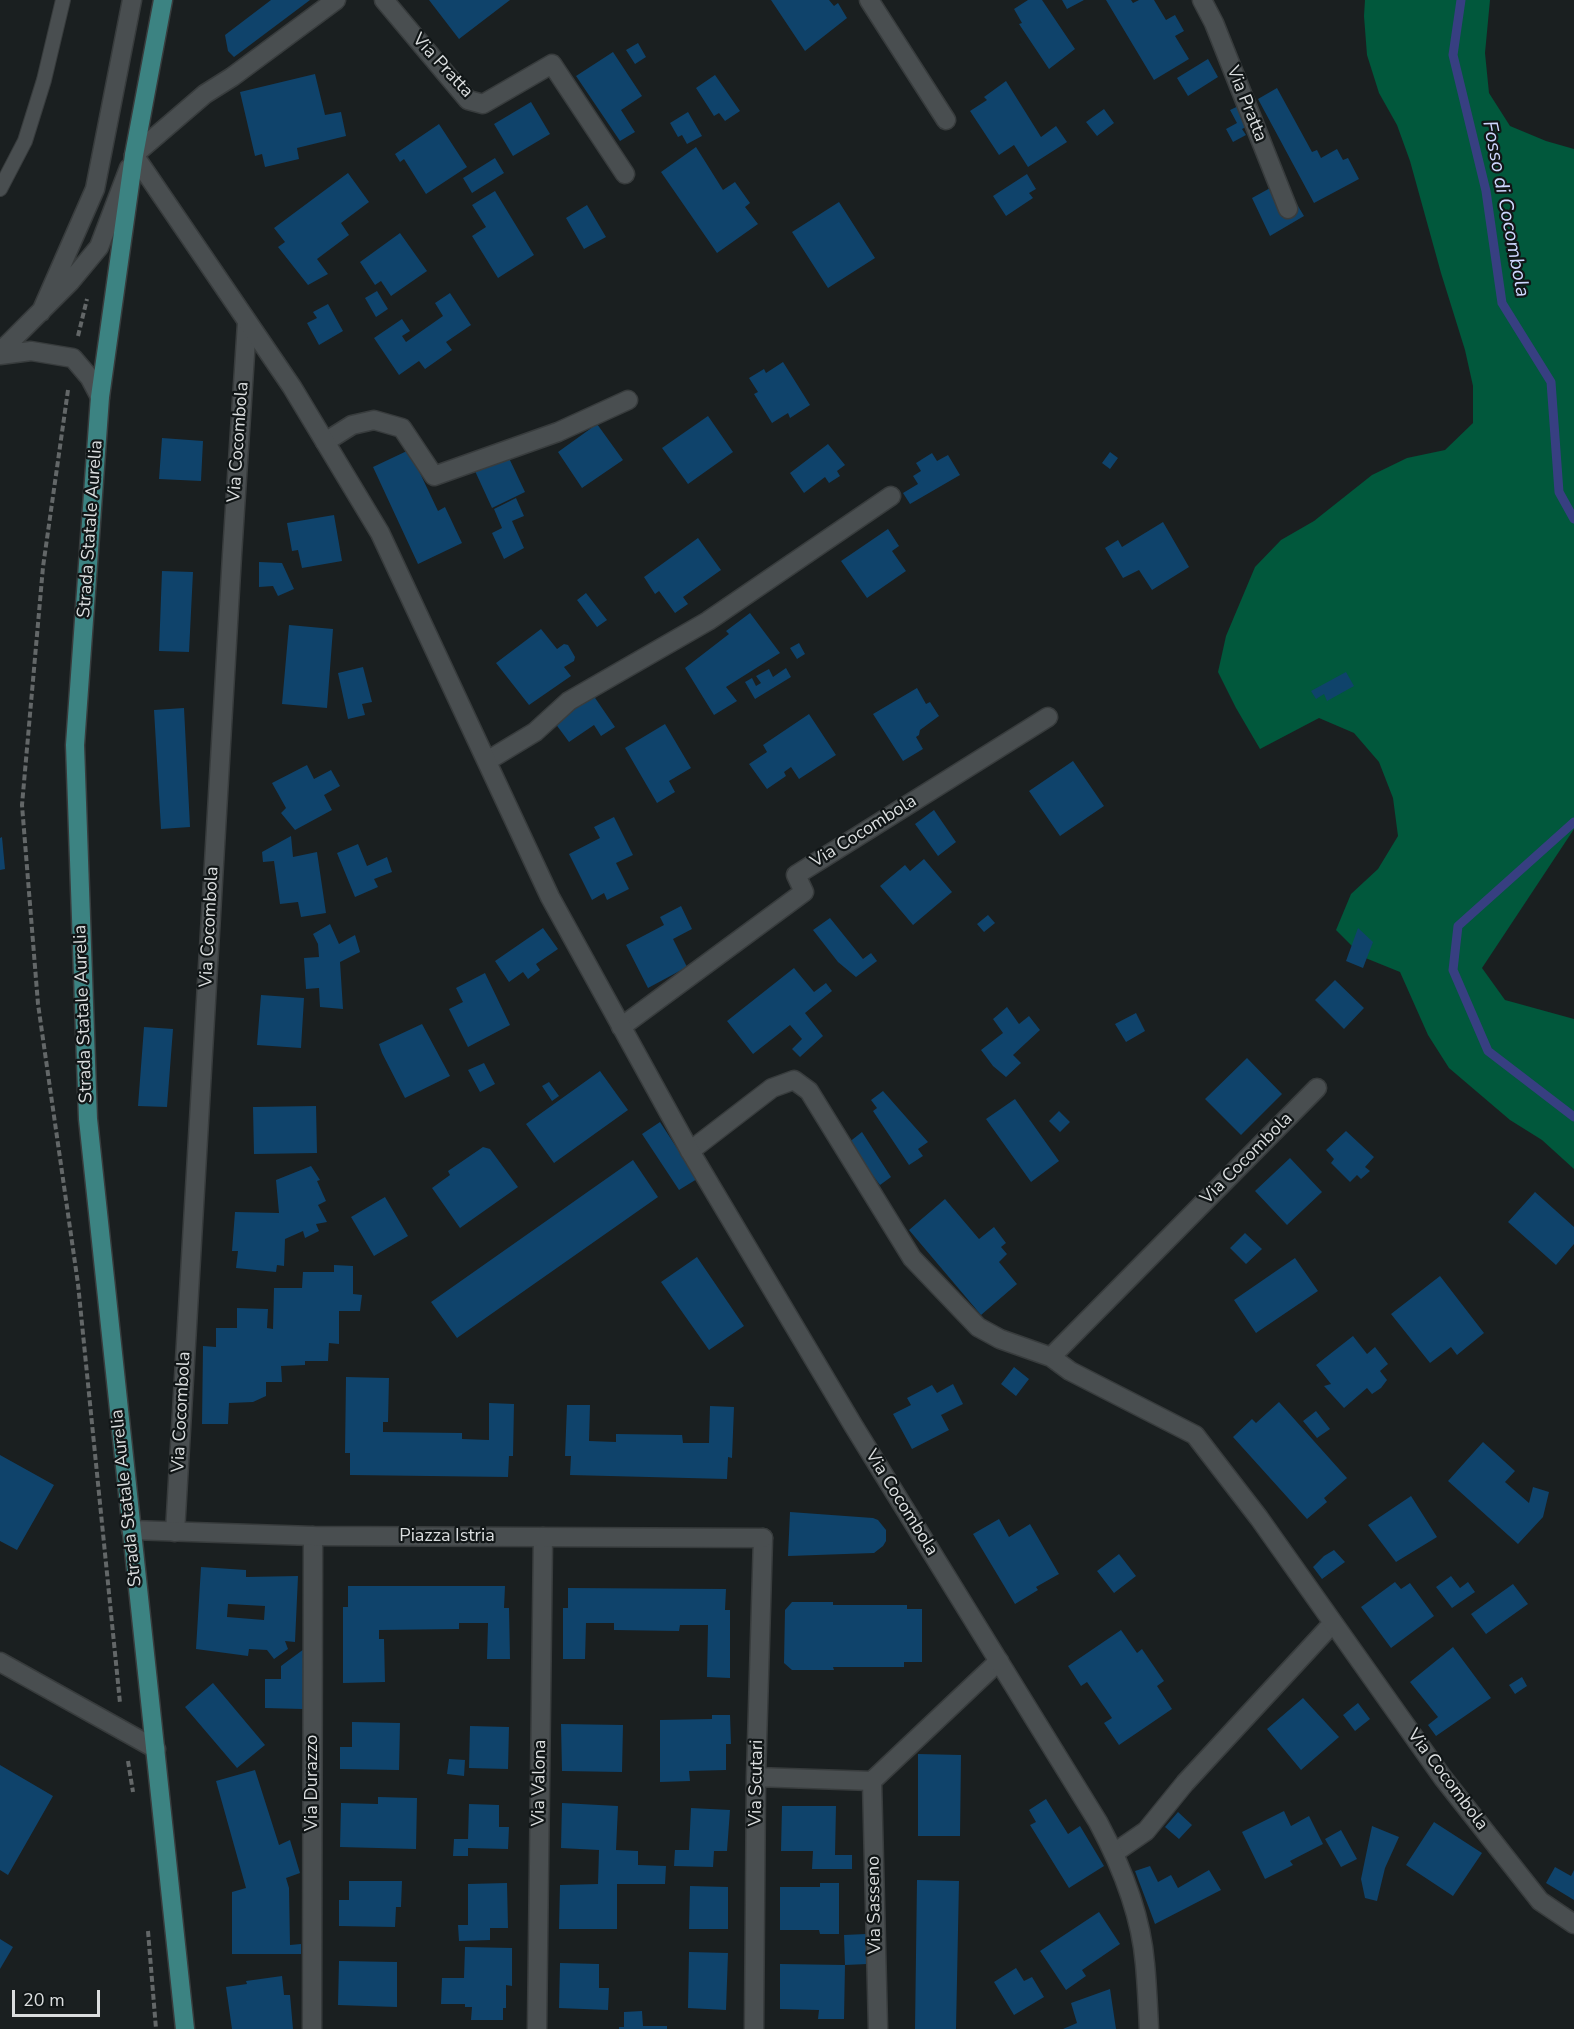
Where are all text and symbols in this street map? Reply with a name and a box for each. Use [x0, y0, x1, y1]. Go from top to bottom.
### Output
street label: Via Pratta [407, 29, 477, 103]
street label: Via Pratta [1221, 63, 1271, 145]
water label: Fosso di Cocombola [1476, 119, 1534, 299]
street label: Via Cocombola [224, 381, 254, 503]
street label: Strada Statale Aurelia [74, 439, 108, 619]
street label: Via Cocombola [807, 791, 921, 873]
street label: Via Cocombola [196, 866, 224, 988]
street label: Strada Statale Aurelia [70, 925, 98, 1103]
street label: Via Cocombola [1197, 1109, 1297, 1209]
street label: Via Cocombola [168, 1351, 196, 1473]
street label: Strada Statale Aurelia [107, 1408, 147, 1588]
street label: Via Cocombola [860, 1446, 942, 1560]
street label: Piazza Istria [399, 1526, 495, 1548]
street label: Via Cocombola [1402, 1725, 1492, 1835]
street label: Via Durazzo [302, 1735, 324, 1831]
street label: Via Valona [528, 1739, 552, 1827]
street label: Via Scutari [745, 1739, 769, 1827]
street label: Via Sasseno [863, 1856, 887, 1954]
scale bar [15, 1978, 104, 2016]
text: 20 m [23, 1988, 65, 2012]

